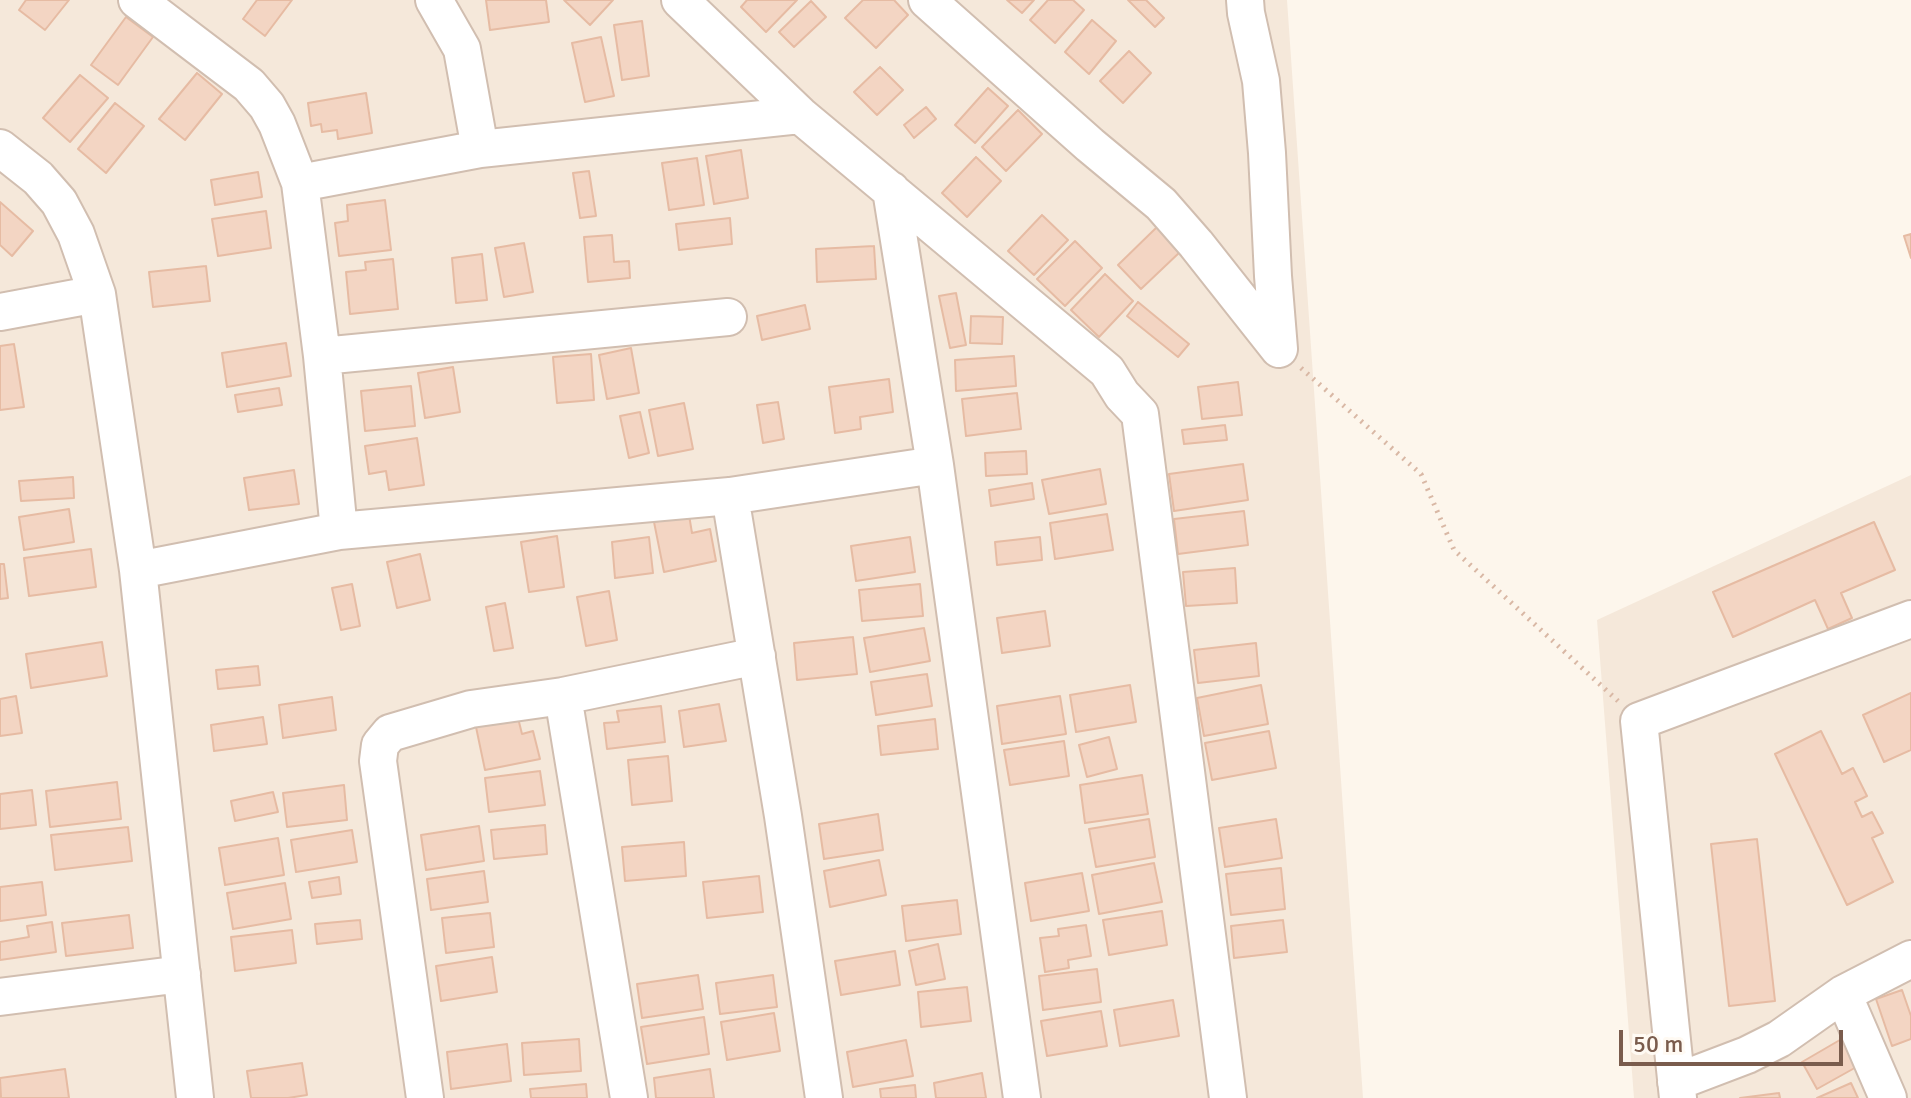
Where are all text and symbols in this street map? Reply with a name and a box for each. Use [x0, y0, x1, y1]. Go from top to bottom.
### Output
scale bar [1623, 1014, 1847, 1064]
text: 50 m [1633, 1029, 1683, 1059]

